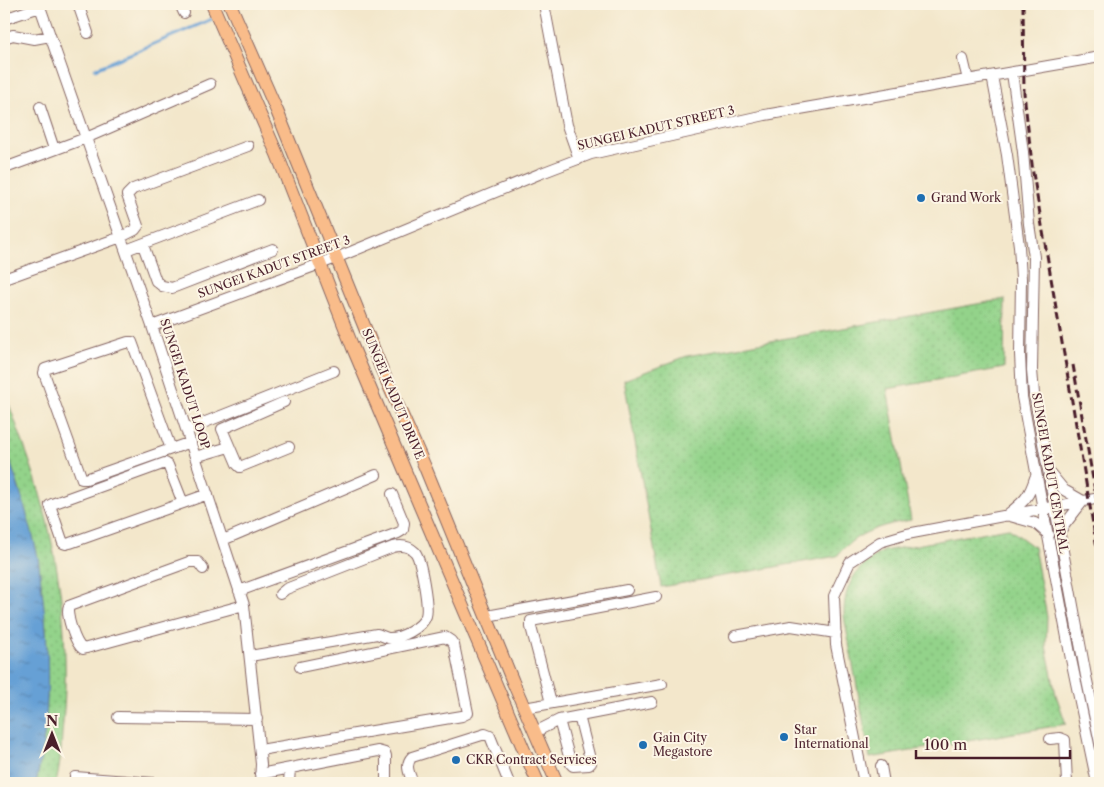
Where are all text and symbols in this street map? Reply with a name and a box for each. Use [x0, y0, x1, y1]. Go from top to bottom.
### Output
street label: SUNGEI KADUT STREET 3 [576, 102, 736, 153]
place label: Grand Work [931, 190, 1002, 205]
marker: Grand Work [915, 192, 927, 204]
street label: SUNGEI KADUT STREET 3 [196, 232, 352, 301]
street label: SUNGEI KADUT LOOP [157, 317, 214, 451]
street label: SUNGEI KADUT DRIVE [359, 326, 428, 462]
street label: SUNGEI KADUT CENTRAL [1029, 391, 1072, 555]
north arrow [28, 710, 78, 760]
text: N [46, 712, 58, 730]
place label: Star International [794, 722, 869, 751]
scale bar [916, 727, 1070, 759]
place label: Gain City Megastore [653, 730, 713, 759]
marker: Star International [778, 731, 790, 743]
text: 100 m [924, 735, 967, 754]
marker: Gain City Megastore [637, 739, 649, 751]
place label: CKR Contract Services [466, 752, 597, 767]
marker: CKR Contract Services [450, 754, 462, 766]

